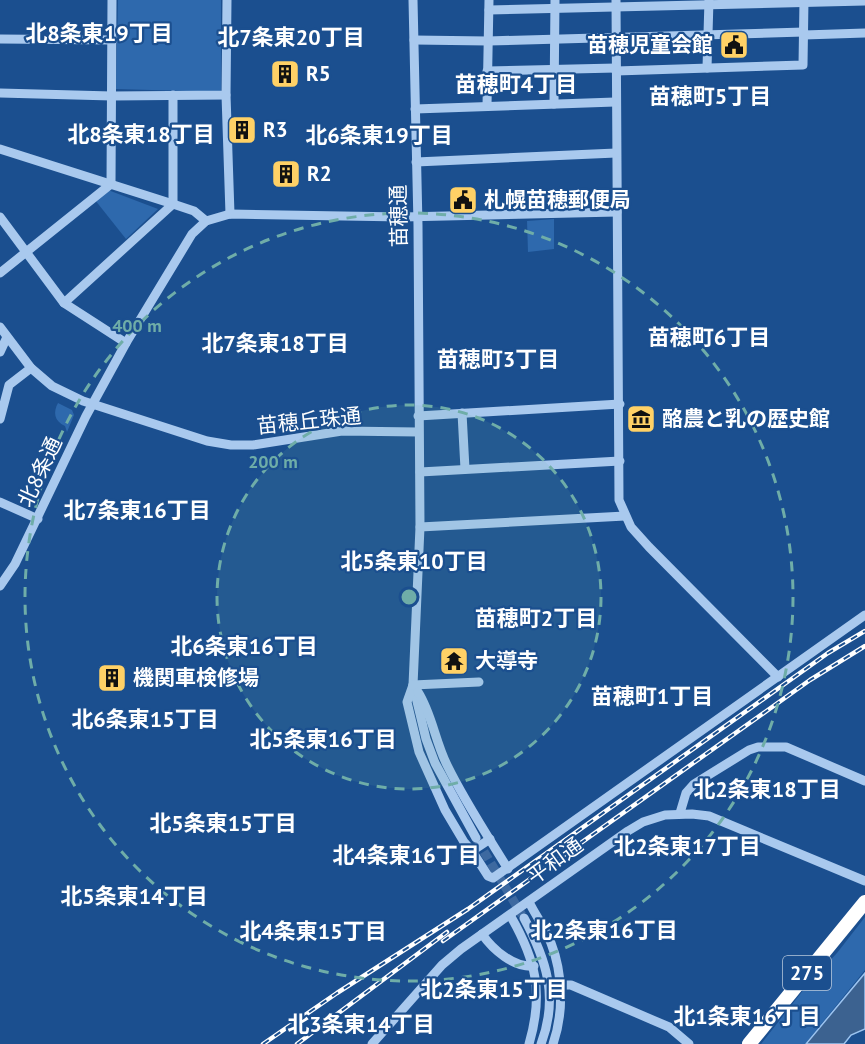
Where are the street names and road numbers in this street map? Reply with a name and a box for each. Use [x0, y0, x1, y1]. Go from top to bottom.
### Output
street label: 苗穂通 [384, 184, 413, 248]
street label: 苗穂丘珠通 [255, 402, 363, 439]
street label: 北8条通 [12, 432, 68, 511]
street label: 平和通 [521, 831, 588, 890]
road number: 275 [783, 956, 831, 990]

